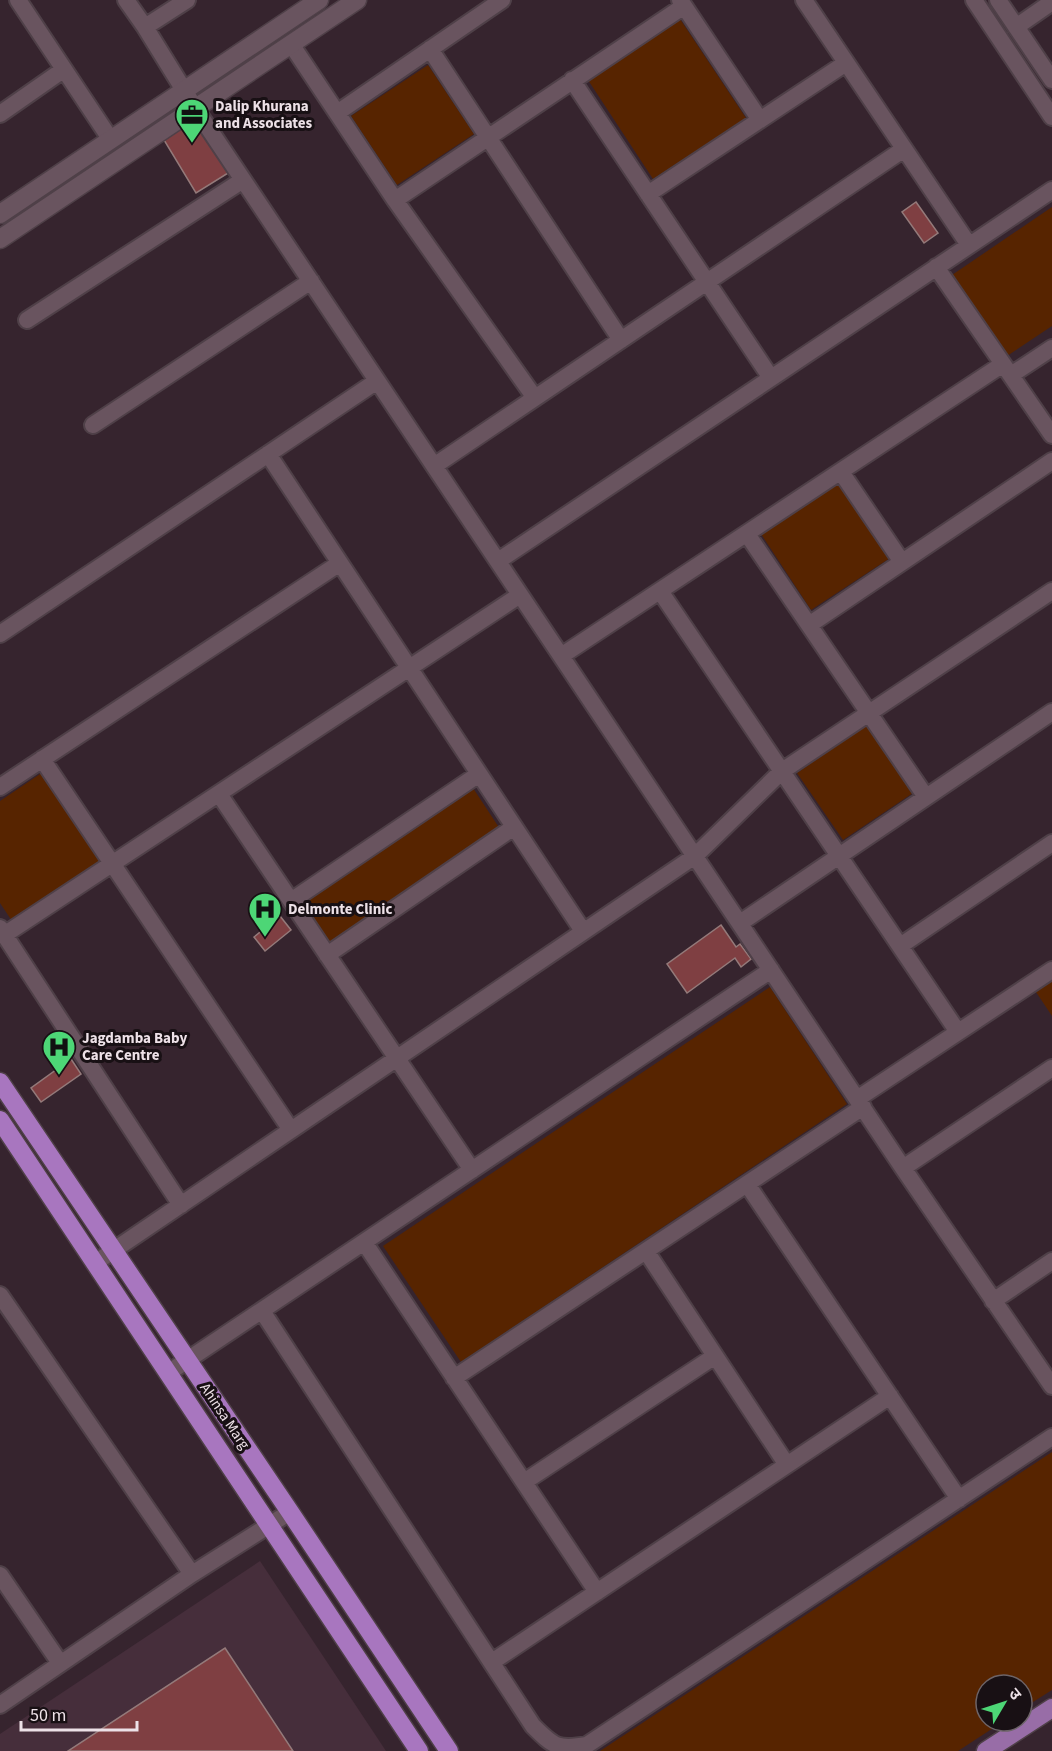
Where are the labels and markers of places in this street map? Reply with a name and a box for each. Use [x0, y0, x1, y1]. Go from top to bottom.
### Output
place label: Dalip Khurana and Associates [215, 96, 313, 134]
office icon: Dalip Khurana and Associates [174, 97, 210, 144]
hospital icon: Delmonte Clinic [247, 891, 283, 938]
place label: Delmonte Clinic [288, 899, 393, 920]
place label: Jagdamba Baby Care Centre [82, 1028, 187, 1066]
hospital icon: Jagdamba Baby Care Centre [41, 1029, 77, 1076]

